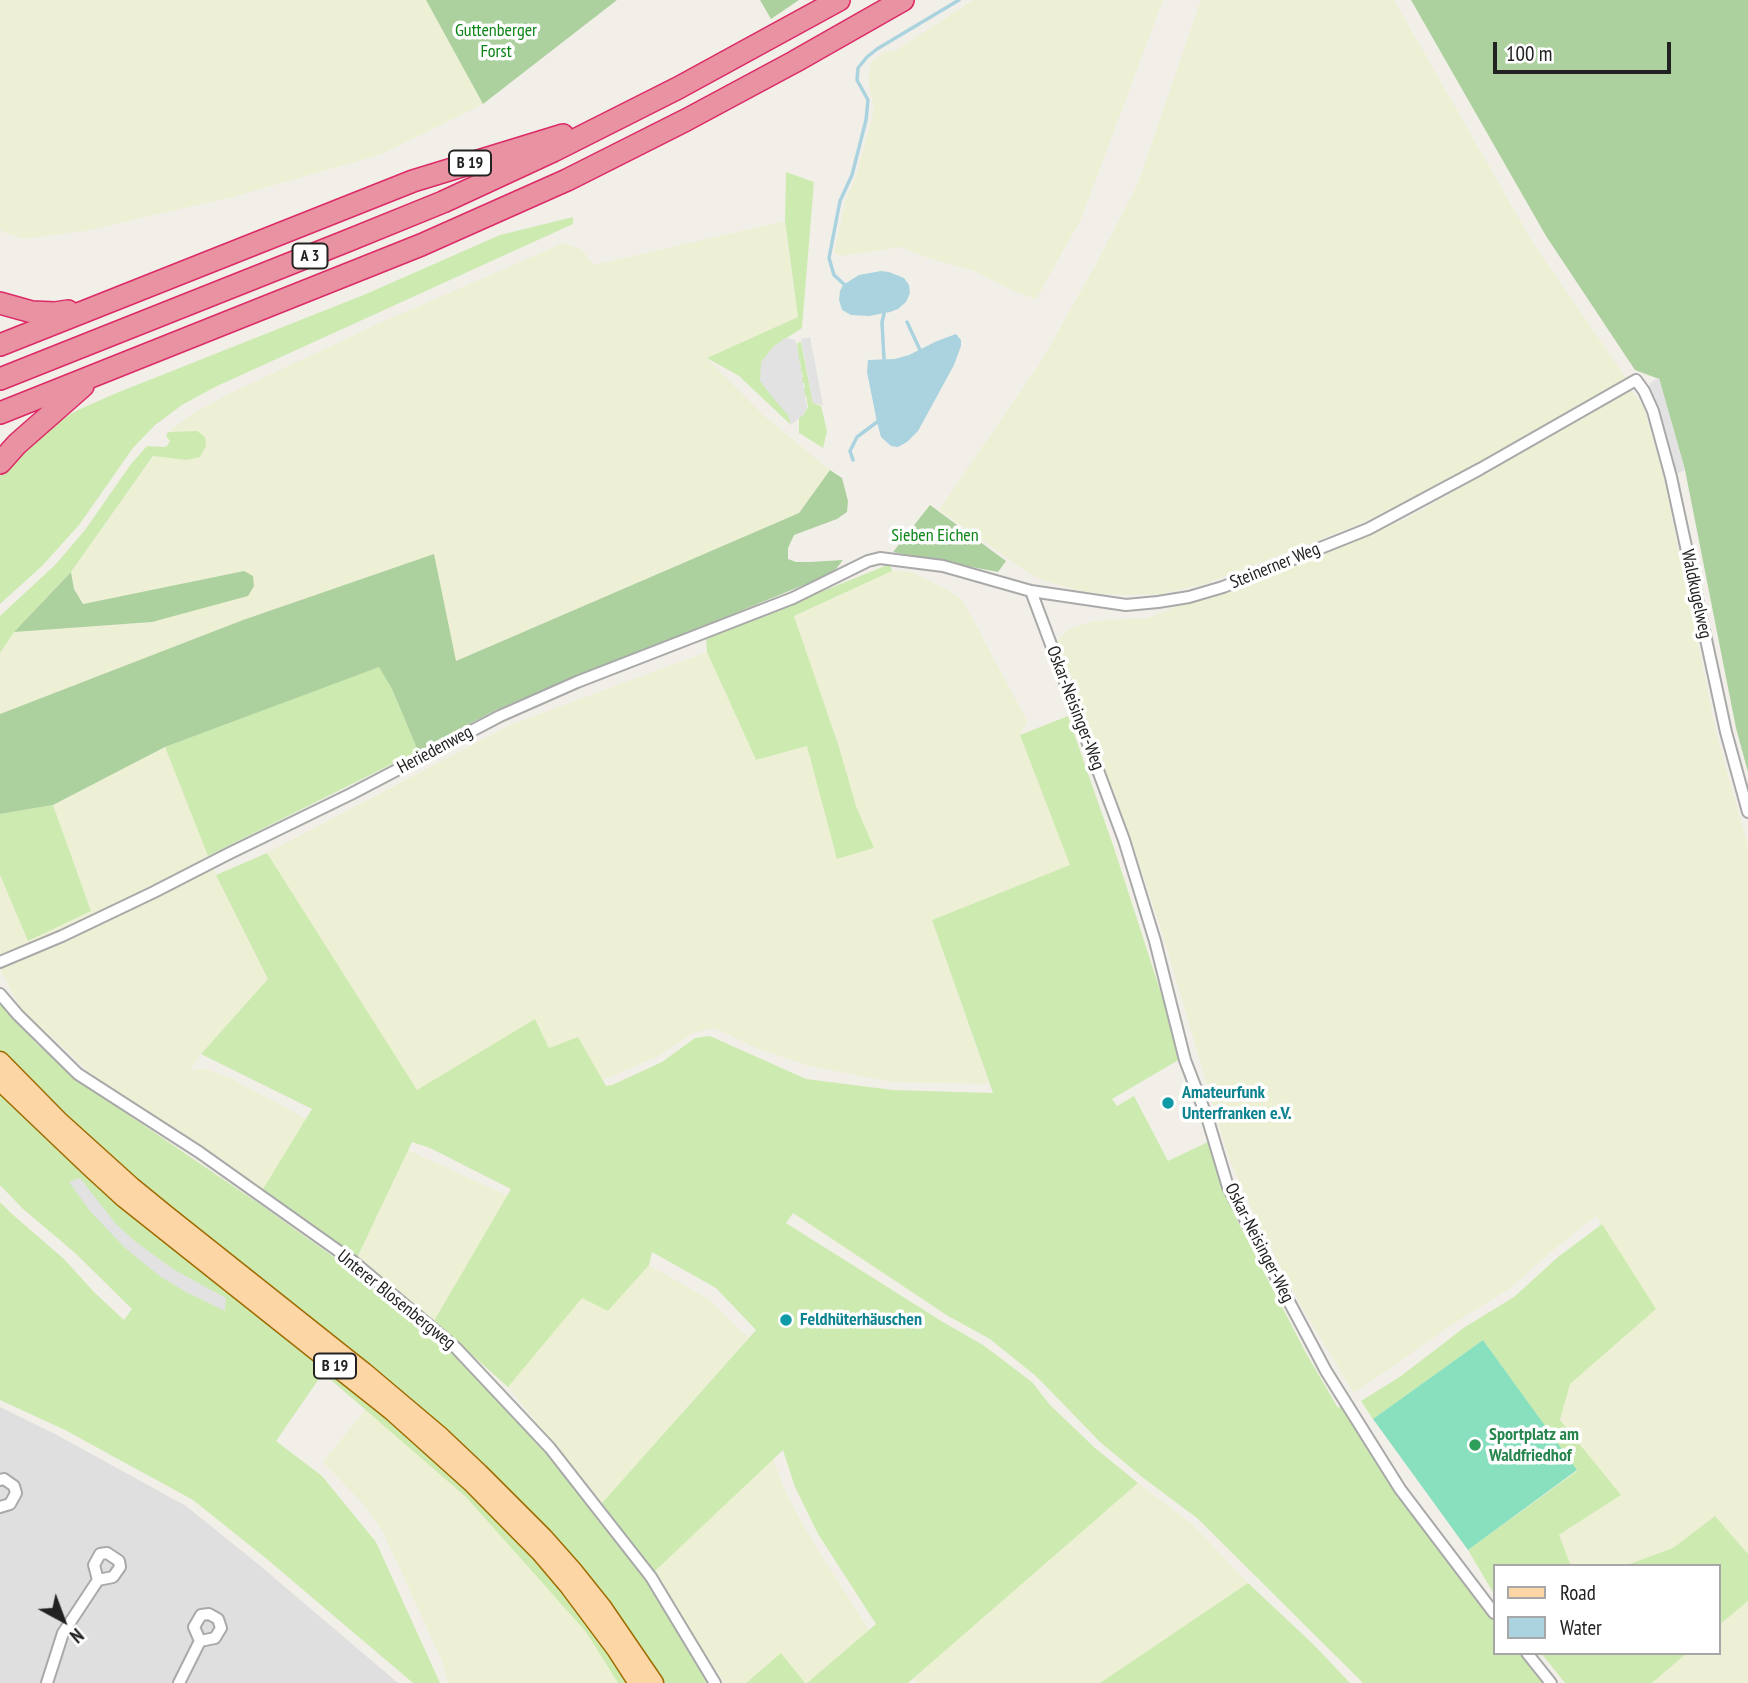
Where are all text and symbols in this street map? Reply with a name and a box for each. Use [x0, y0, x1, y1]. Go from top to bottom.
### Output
park label: Guttenberger Forst [455, 20, 537, 62]
scale bar [1496, 28, 1674, 72]
text: 100 m [1506, 40, 1552, 67]
road number: B 19 [449, 150, 491, 176]
road number: A 3 [292, 244, 328, 268]
park label: Sieben Eichen [891, 525, 979, 547]
street label: Steinerner Weg [1227, 538, 1323, 594]
street label: Waldkugelweg [1676, 548, 1716, 640]
street label: Oskar-Neisinger-Weg [1041, 643, 1109, 773]
street label: Heriedenweg [394, 721, 476, 779]
place label: Amateurfunk Unterfranken e.V. [1182, 1082, 1292, 1124]
marker: Amateurfunk Unterfranken e.V. [1160, 1095, 1176, 1111]
street label: Oskar-Neisinger-Weg [1220, 1180, 1298, 1306]
street label: Unterer Blosenbergweg [332, 1246, 460, 1354]
place label: Feldhüterhäuschen [800, 1309, 922, 1331]
marker: Feldhüterhäuschen [778, 1312, 794, 1328]
road number: B 19 [314, 1354, 356, 1378]
place label: Sportplatz am Waldfriedhof [1489, 1424, 1579, 1466]
marker: Sportplatz am Waldfriedhof [1467, 1437, 1483, 1453]
legend [1492, 1564, 1720, 1655]
text: Road [1560, 1579, 1596, 1606]
north arrow [28, 1585, 98, 1655]
text: Water [1560, 1614, 1602, 1641]
text: N [65, 1623, 89, 1648]

